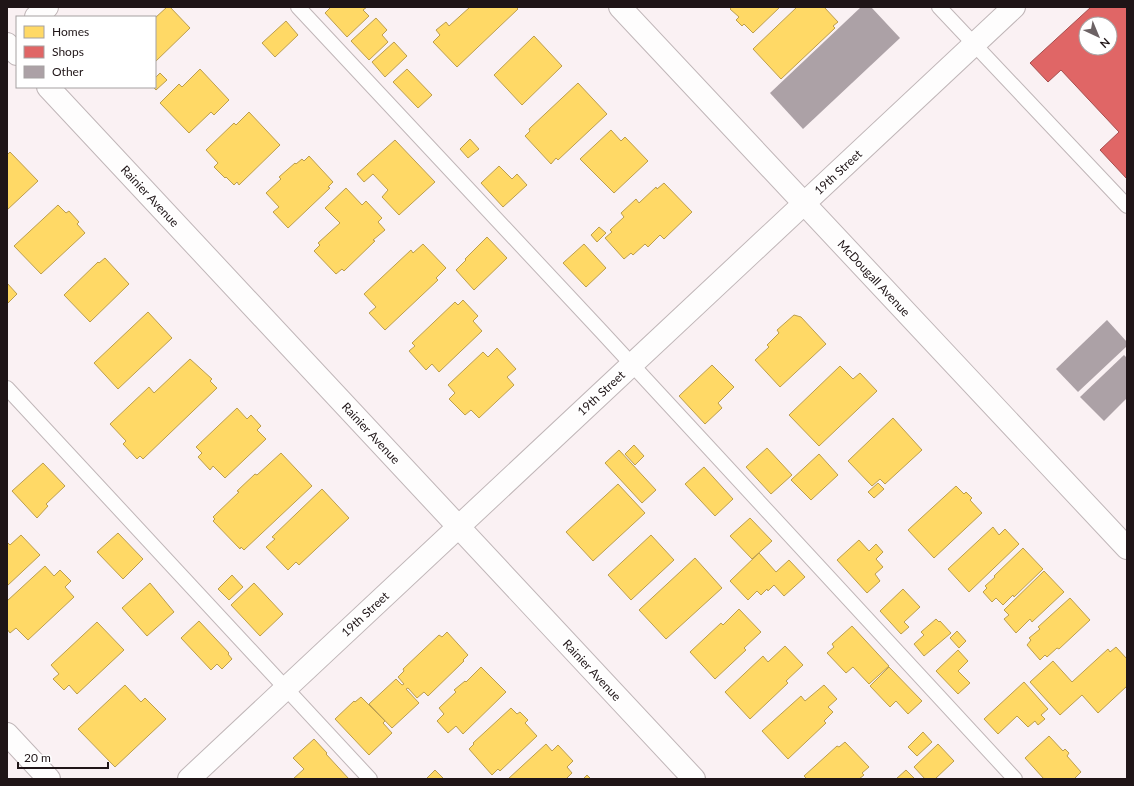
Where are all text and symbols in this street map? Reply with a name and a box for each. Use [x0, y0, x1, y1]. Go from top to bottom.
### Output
legend [16, 16, 156, 88]
north arrow [1078, 16, 1118, 56]
text: Homes [52, 24, 89, 39]
text: N [1098, 36, 1113, 51]
text: Shops [52, 44, 84, 59]
text: Other [52, 64, 84, 79]
street label: 19th Street [811, 146, 865, 198]
street label: Rainier Avenue [118, 162, 182, 230]
street label: McDougall Avenue [835, 237, 913, 319]
street label: 19th Street [574, 367, 628, 419]
street label: Rainier Avenue [339, 399, 403, 467]
street label: 19th Street [338, 588, 392, 640]
street label: Rainier Avenue [560, 636, 624, 704]
scale bar [18, 744, 108, 770]
text: 20 m [24, 750, 51, 765]

